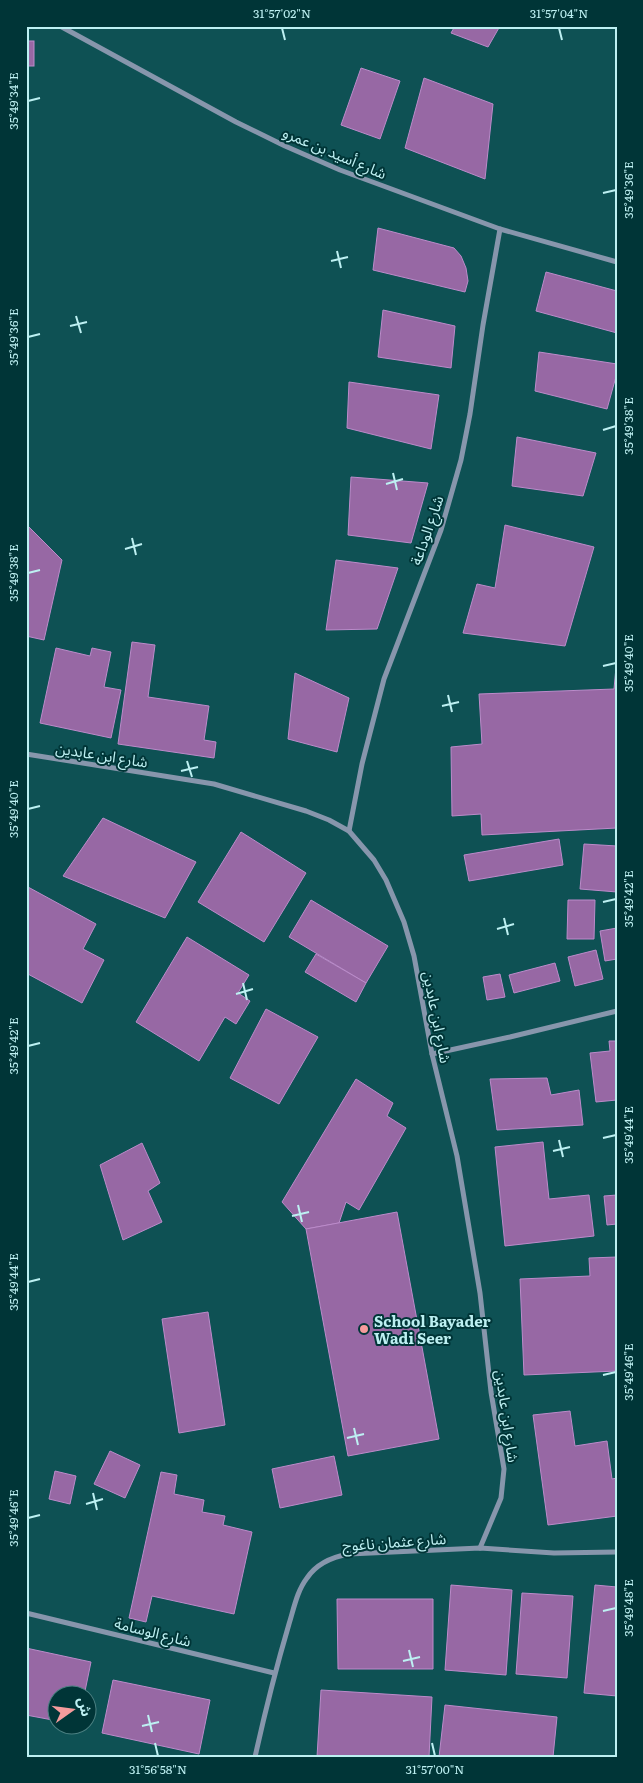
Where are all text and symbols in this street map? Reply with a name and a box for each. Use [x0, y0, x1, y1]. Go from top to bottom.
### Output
text: 31°57'02"N [253, 4, 311, 22]
text: 31°57'04"N [530, 4, 588, 22]
text: 35°49'34"E [4, 72, 22, 130]
street label: شارع أسيد بن عمرو [279, 120, 391, 186]
text: 35°49'36"E [619, 161, 637, 219]
text: 35°49'36"E [4, 308, 22, 366]
text: 35°49'38"E [619, 397, 637, 455]
street label: شارع الوداعة [403, 492, 451, 569]
text: 35°49'38"E [4, 544, 22, 602]
text: 35°49'40"E [619, 634, 637, 692]
street label: شارع ابن عابدين [54, 735, 150, 775]
text: 35°49'40"E [4, 780, 22, 838]
text: 35°49'42"E [619, 870, 637, 928]
street label: شارع ابن عابدين [416, 969, 458, 1066]
text: 35°49'42"E [4, 1017, 22, 1075]
text: 35°49'44"E [619, 1106, 637, 1164]
text: 35°49'44"E [4, 1253, 22, 1311]
place label: School Bayader Wadi Seer [374, 1309, 491, 1349]
marker: School Bayader Wadi Seer [358, 1323, 370, 1335]
text: 35°49'46"E [619, 1343, 637, 1401]
street label: شارع ابن عابدين [488, 1368, 526, 1464]
text: 35°49'46"E [4, 1489, 22, 1547]
street label: شارع عثمان ناغوج [341, 1526, 447, 1558]
text: 35°49'48"E [619, 1579, 637, 1637]
street label: شارع الوسامة [112, 1610, 194, 1654]
north arrow [48, 1686, 98, 1736]
text: ش [74, 1695, 98, 1718]
text: 31°56'58"N [129, 1760, 187, 1778]
text: 31°57'00"N [406, 1760, 464, 1778]

